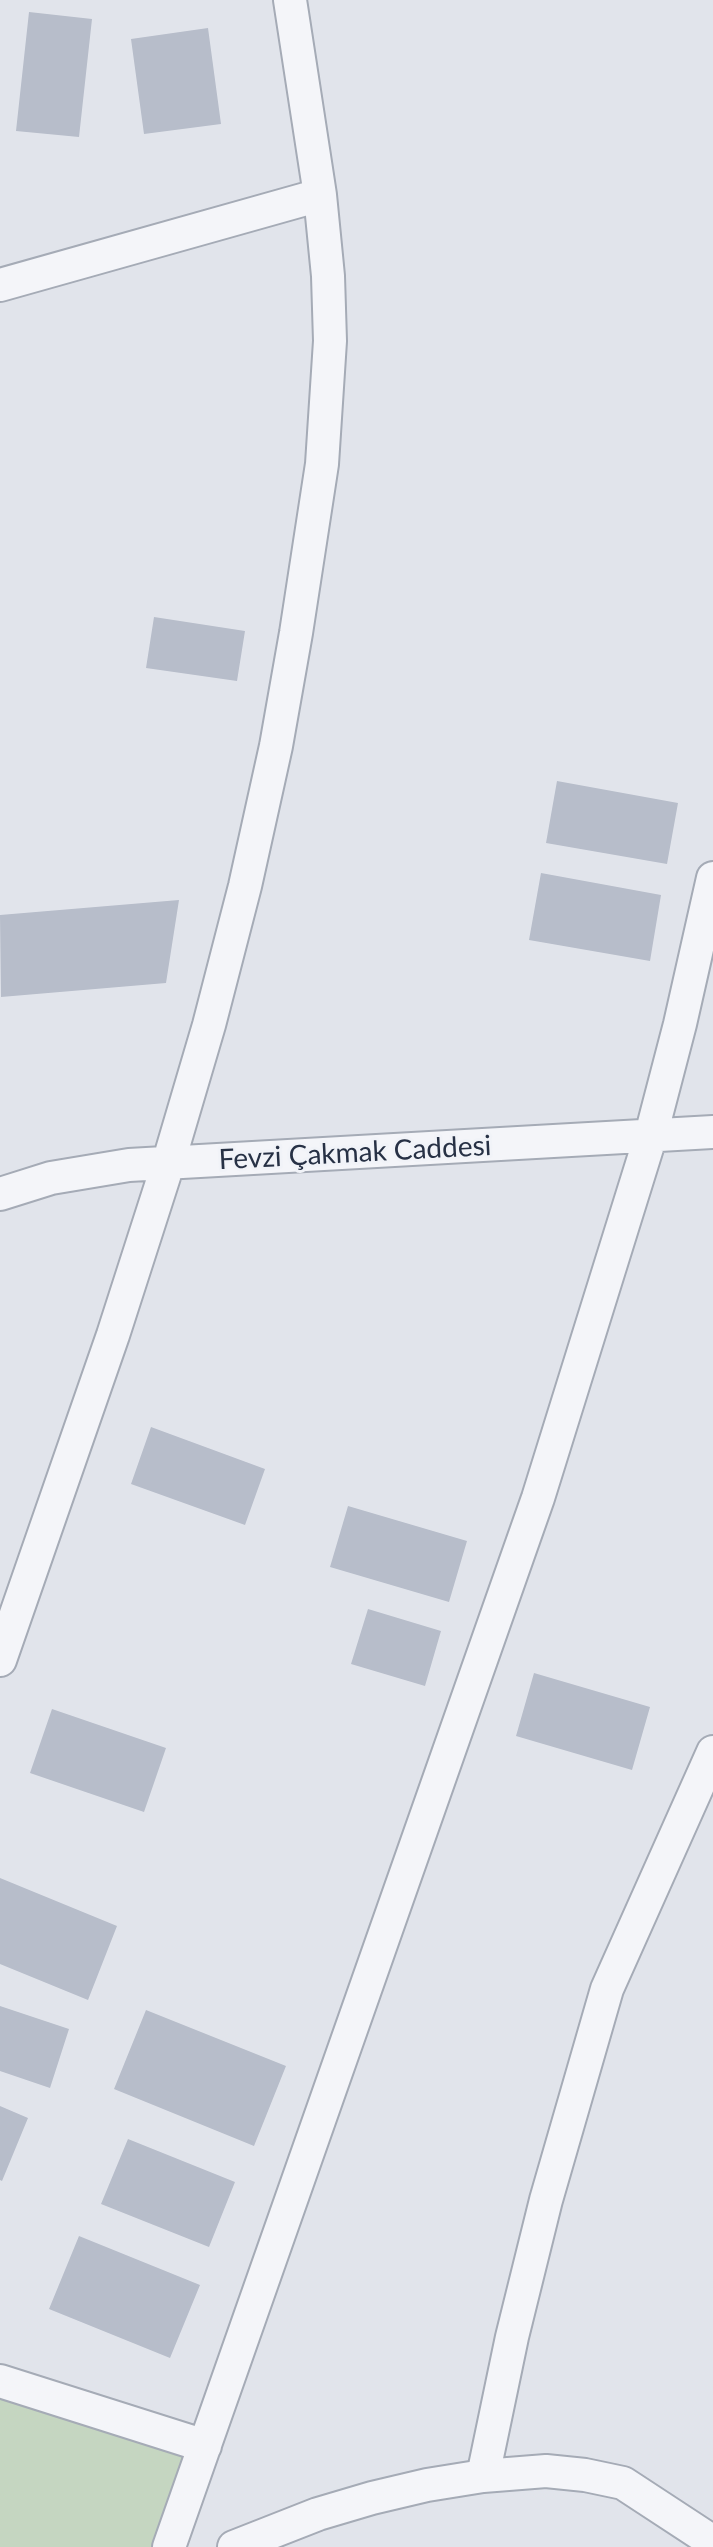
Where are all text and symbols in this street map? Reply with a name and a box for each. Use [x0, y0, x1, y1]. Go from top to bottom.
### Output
street label: Fevzi Çakmak Caddesi [218, 1129, 492, 1177]

